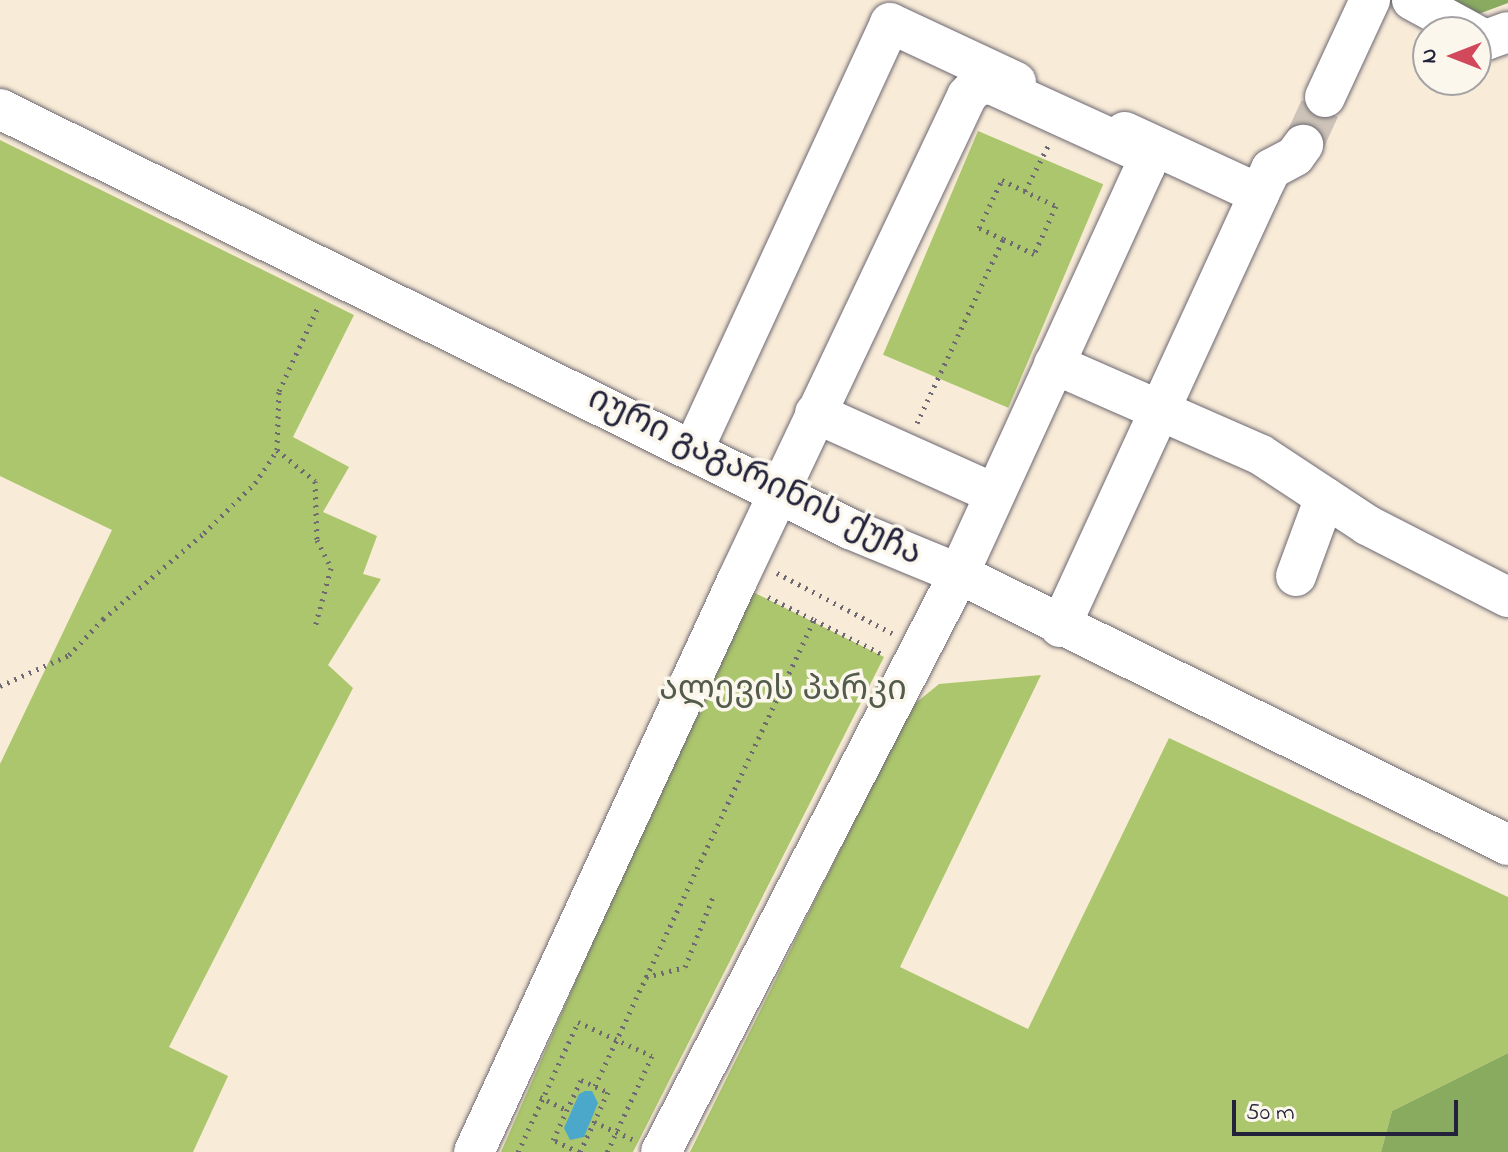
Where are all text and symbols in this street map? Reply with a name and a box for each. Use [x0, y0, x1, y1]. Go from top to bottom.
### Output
north arrow [1412, 16, 1492, 96]
text: N [1414, 49, 1446, 63]
street label: იური გაგარინის ქუჩა [580, 379, 928, 577]
park label: ალევის პარკი [659, 672, 907, 712]
scale bar [1236, 1084, 1462, 1134]
text: 50 m [1246, 1096, 1295, 1131]

